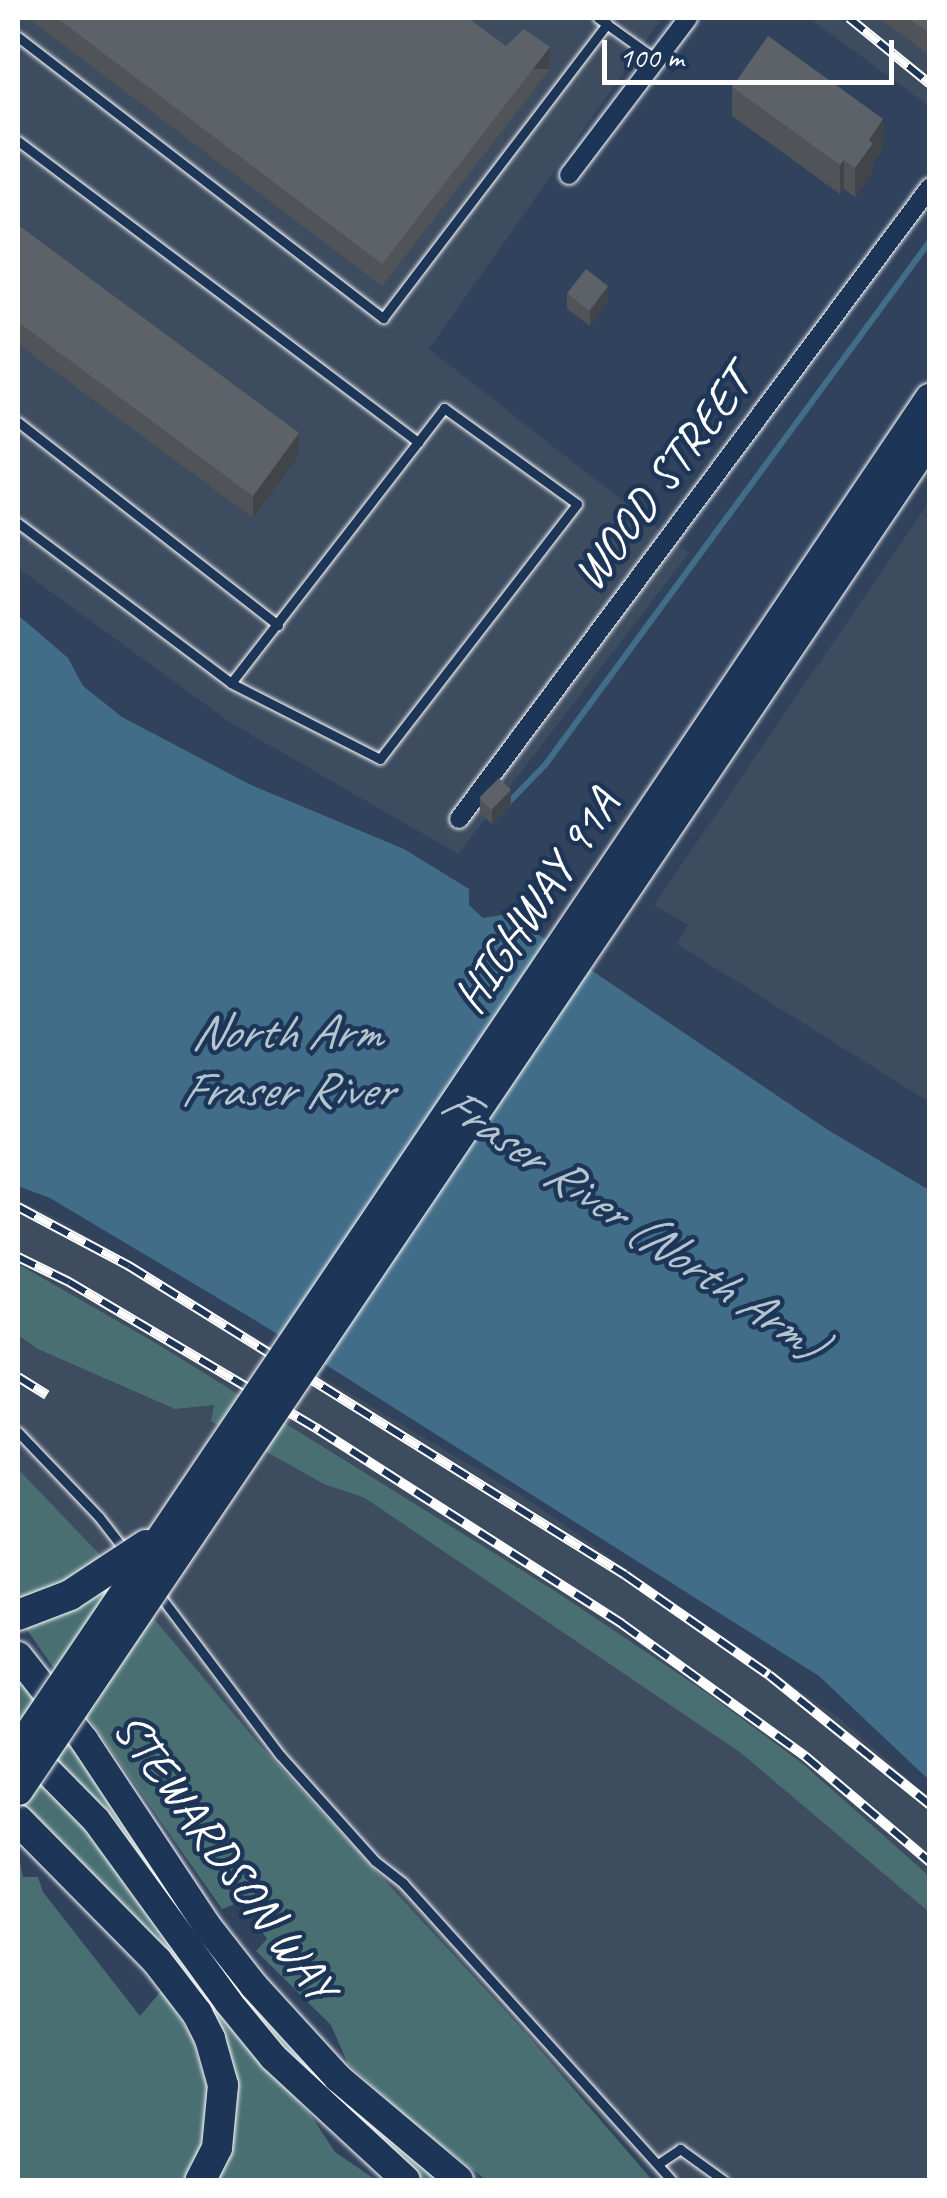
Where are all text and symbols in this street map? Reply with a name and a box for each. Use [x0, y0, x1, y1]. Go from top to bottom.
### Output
scale bar [607, 20, 900, 82]
text: 100 m [619, 38, 684, 76]
street label: WOOD STREET [560, 357, 764, 601]
street label: HIGHWAY 91A [440, 779, 632, 1023]
water label: North Arm Fraser River [180, 1001, 392, 1118]
water label: Fraser River (North Arm) [430, 1072, 834, 1372]
street label: STEWARDSON WAY [101, 1701, 349, 2013]

